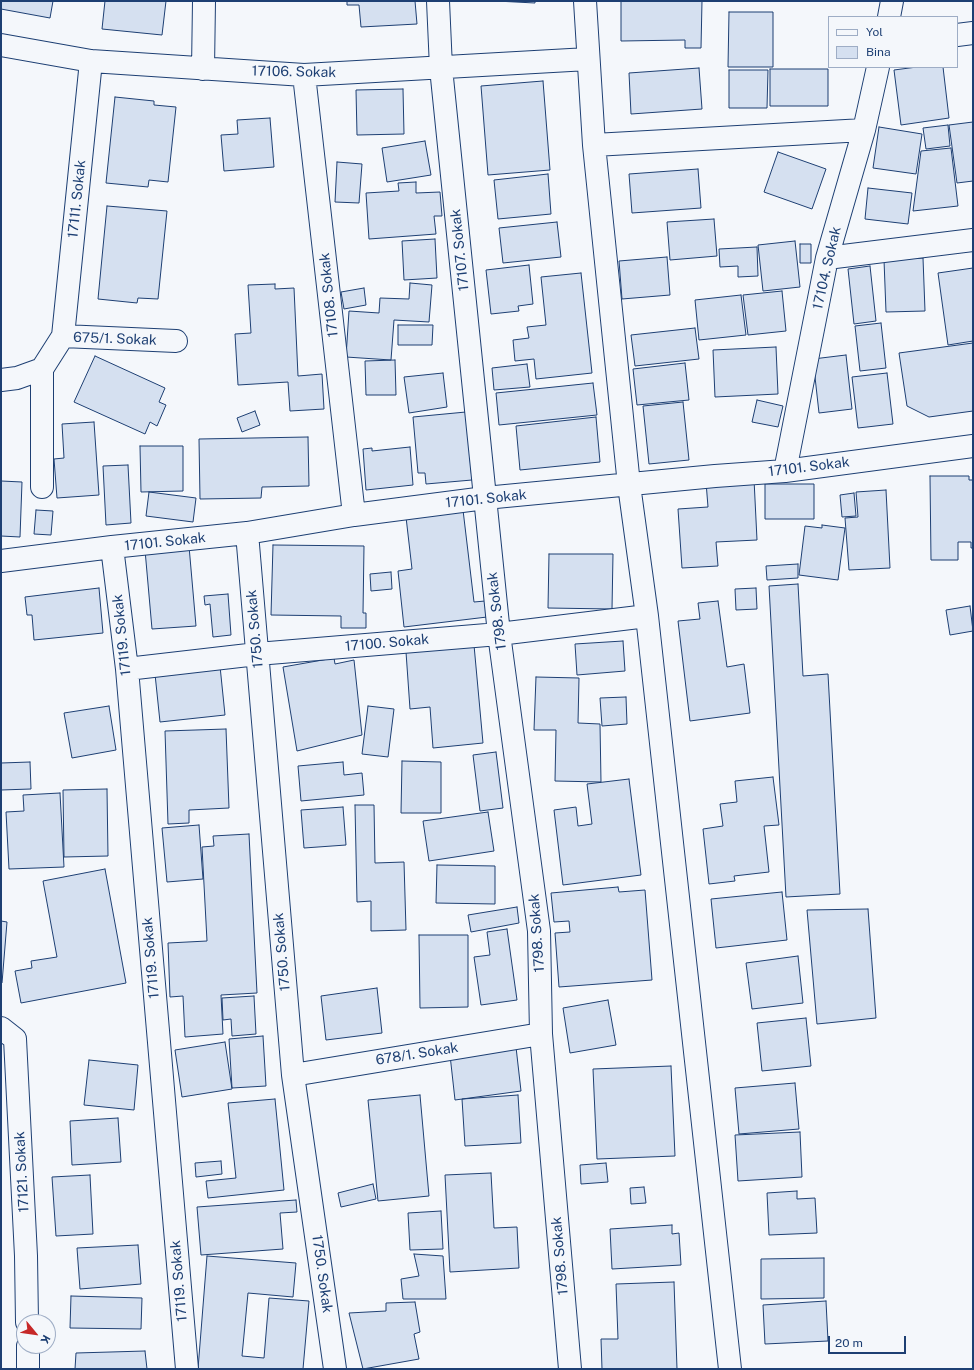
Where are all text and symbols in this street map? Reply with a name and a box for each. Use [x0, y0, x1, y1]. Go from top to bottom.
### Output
legend [828, 16, 958, 68]
text: Yol [866, 25, 883, 39]
text: Bina [866, 45, 891, 59]
street label: 17106. Sokak [252, 63, 336, 81]
street label: 17111. Sokak [65, 159, 89, 239]
street label: 17107. Sokak [447, 208, 473, 292]
street label: 17104. Sokak [809, 225, 845, 311]
street label: 17108. Sokak [316, 252, 342, 338]
street label: 675/1. Sokak [73, 329, 157, 349]
street label: 17101. Sokak [768, 454, 850, 480]
street label: 17101. Sokak [445, 486, 527, 512]
street label: 17101. Sokak [124, 529, 206, 555]
street label: 1798. Sokak [484, 571, 510, 651]
street label: 1750. Sokak [243, 589, 267, 669]
street label: 17119. Sokak [109, 594, 135, 676]
street label: 17100. Sokak [344, 631, 430, 655]
street label: 1798. Sokak [526, 893, 548, 973]
street label: 1750. Sokak [270, 912, 294, 992]
street label: 17119. Sokak [139, 917, 163, 999]
street label: 678/1. Sokak [375, 1039, 459, 1069]
street label: 17121. Sokak [11, 1131, 33, 1213]
street label: 1798. Sokak [548, 1216, 572, 1296]
street label: 1750. Sokak [308, 1234, 336, 1314]
street label: 17119. Sokak [167, 1240, 191, 1322]
north arrow [16, 1314, 56, 1354]
scale bar [830, 1328, 908, 1354]
text: K [38, 1333, 53, 1346]
text: 20 m [835, 1336, 863, 1350]

